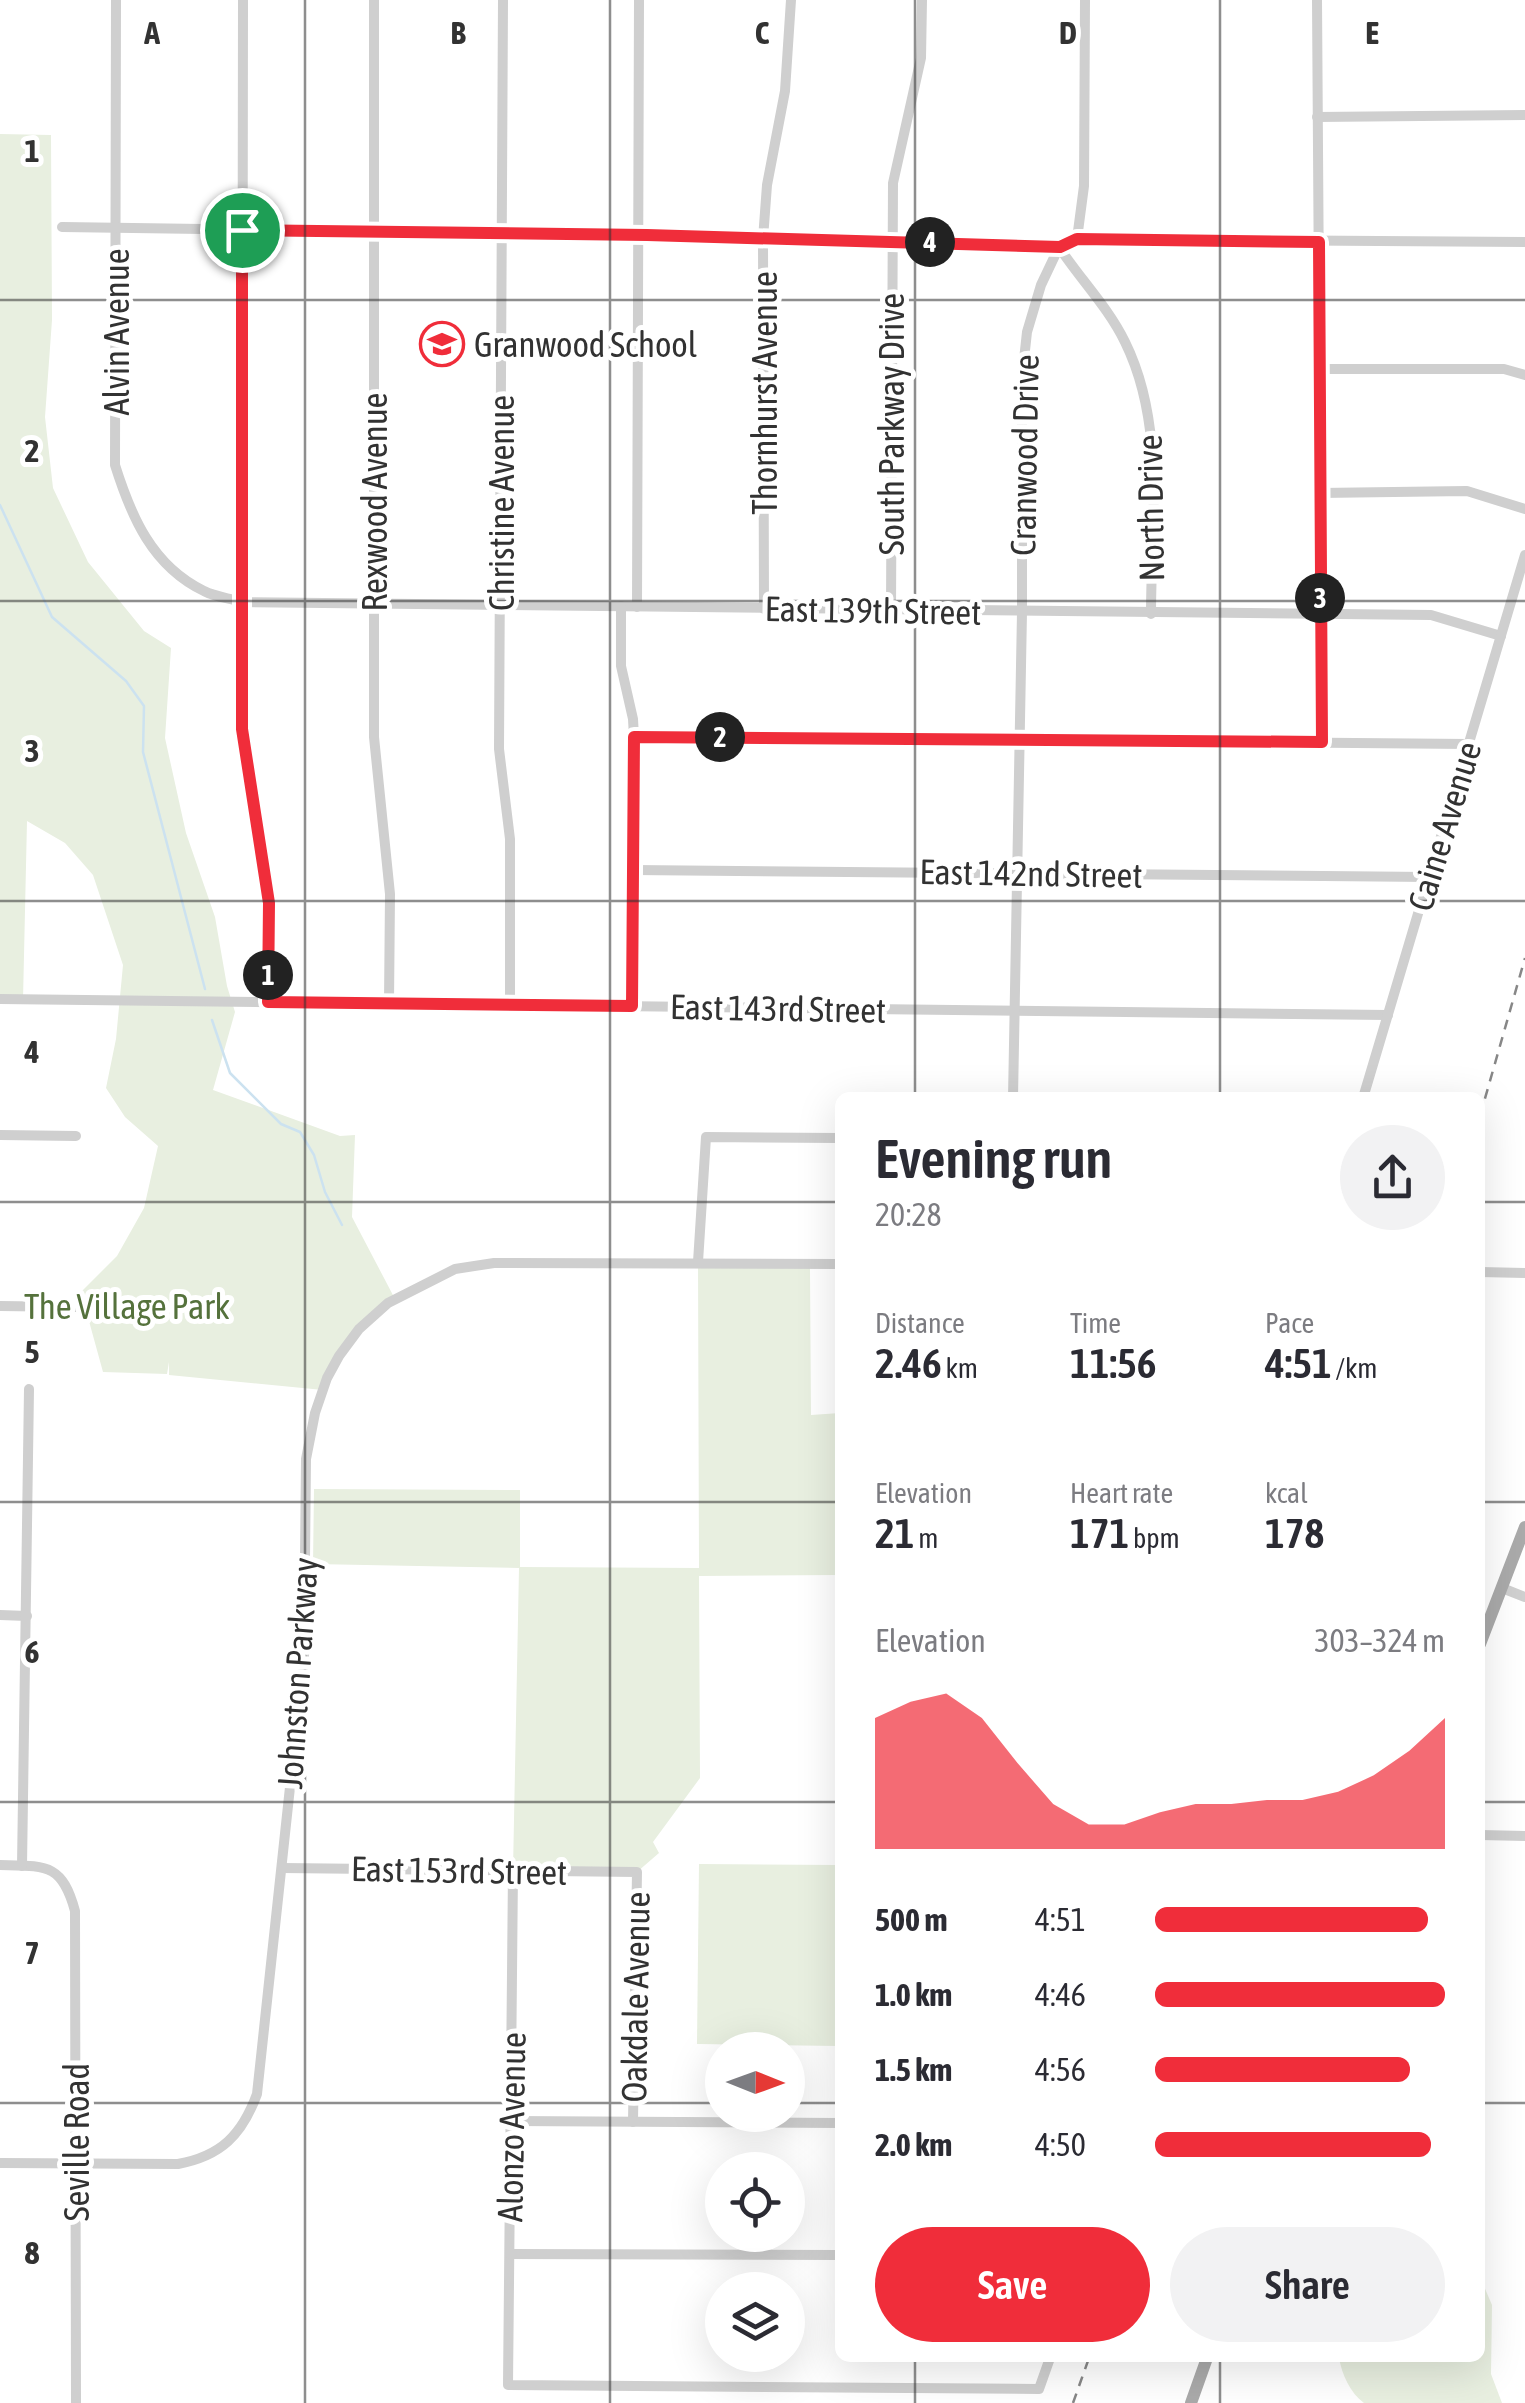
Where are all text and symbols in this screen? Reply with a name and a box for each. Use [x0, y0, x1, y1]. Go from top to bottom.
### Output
text: A [143, 14, 160, 51]
text: B [450, 14, 466, 51]
text: C [755, 14, 770, 51]
text: D [1059, 14, 1077, 51]
text: E [1365, 14, 1379, 51]
text: 1 [24, 132, 40, 169]
pin [200, 188, 285, 273]
icon: arrive [215, 203, 270, 258]
pin: 4 [905, 217, 955, 267]
text: 4 [923, 226, 937, 258]
street label: Alvin Avenue [96, 248, 136, 416]
street label: Thornhurst Avenue [744, 271, 784, 515]
street label: South Parkway Drive [871, 293, 911, 555]
school or university icon: Granwood School [419, 321, 465, 367]
place label: Granwood School [474, 324, 697, 364]
street label: Cranwood Drive [1002, 354, 1046, 556]
street label: Rexwood Avenue [354, 393, 394, 611]
street label: Christine Avenue [481, 395, 521, 611]
text: 2 [24, 432, 40, 469]
street label: North Drive [1129, 434, 1171, 582]
pin: 3 [1295, 573, 1345, 623]
text: 3 [1313, 582, 1327, 614]
street label: East 139th Street [764, 588, 982, 632]
pin: 2 [695, 712, 745, 762]
text: 2 [713, 721, 727, 753]
text: 3 [24, 732, 40, 769]
street label: Caine Avenue [1399, 737, 1489, 915]
street label: East 142nd Street [919, 851, 1143, 895]
pin: 1 [243, 950, 293, 1000]
text: 1 [261, 959, 275, 991]
street label: East 143rd Street [670, 986, 886, 1030]
text: 4 [23, 1033, 40, 1070]
button: share [1340, 1125, 1445, 1230]
text: Evening run [875, 1127, 1112, 1190]
text: 20:28 [875, 1196, 942, 1233]
park label: The Village Park [24, 1286, 230, 1326]
text: Distance [875, 1307, 965, 1339]
text: Time [1070, 1307, 1121, 1339]
text: Pace [1265, 1307, 1314, 1339]
text: 5 [24, 1333, 40, 1370]
text: 2.46 [875, 1339, 942, 1387]
text: 11:56 [1070, 1339, 1156, 1387]
text: 4:51 [1265, 1339, 1332, 1387]
text: km [942, 1352, 978, 1384]
text: /km [1332, 1352, 1377, 1384]
text: Elevation [875, 1477, 972, 1509]
text: Heart rate [1070, 1477, 1173, 1509]
text: kcal [1265, 1477, 1308, 1509]
text: 21 [875, 1509, 914, 1557]
text: 171 [1070, 1509, 1129, 1557]
text: 178 [1265, 1509, 1324, 1557]
text: m [914, 1522, 938, 1554]
text: bpm [1129, 1522, 1180, 1554]
street label: Johnston Parkway [269, 1556, 325, 1790]
text: Elevation [875, 1622, 986, 1659]
text: 303–324 m [1315, 1622, 1445, 1659]
text: 6 [24, 1633, 40, 1670]
street label: East 153rd Street [351, 1848, 567, 1892]
street label: Oakdale Avenue [613, 1891, 657, 2103]
text: 500 m [875, 1901, 948, 1938]
text: 4:51 [1035, 1901, 1086, 1938]
text: 7 [24, 1934, 40, 1971]
text: 1.0 km [875, 1976, 952, 2013]
text: 4:46 [1035, 1976, 1086, 2013]
street label: Alonzo Avenue [489, 2032, 533, 2222]
north arrow [705, 2032, 805, 2132]
map controls [705, 2032, 805, 2372]
text: 1.5 km [875, 2051, 952, 2088]
text: 4:56 [1035, 2051, 1086, 2088]
street label: Seville Road [56, 2063, 96, 2221]
text: 2.0 km [875, 2126, 952, 2163]
text: 4:50 [1035, 2126, 1086, 2163]
button: locate [705, 2152, 805, 2252]
button: Save [875, 2227, 1150, 2342]
button: Share [1170, 2227, 1445, 2342]
text: 8 [24, 2234, 40, 2271]
button: layers [705, 2272, 805, 2372]

